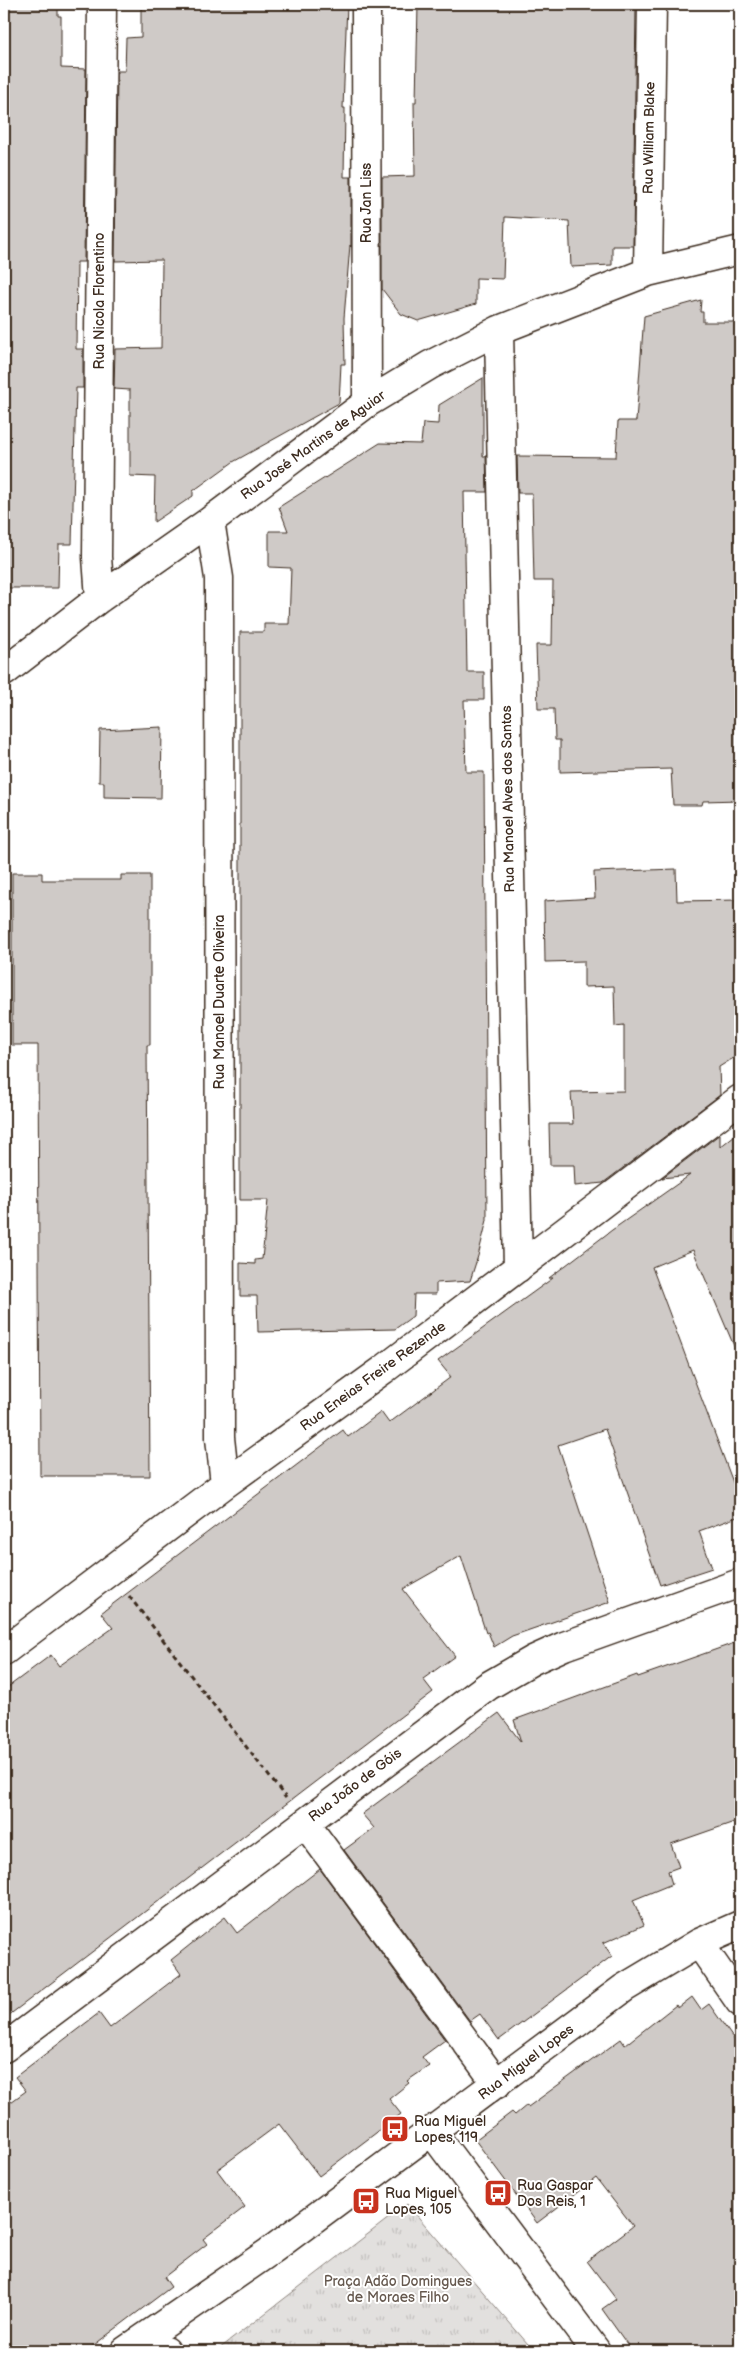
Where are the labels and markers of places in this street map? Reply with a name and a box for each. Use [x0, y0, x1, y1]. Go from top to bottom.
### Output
place label: Rua Miguel Lopes, 119 [414, 2113, 486, 2146]
bus stop icon: Rua Miguel Lopes, 119 [380, 2114, 410, 2144]
place label: Rua Gaspar Dos Reis, 1 [517, 2177, 594, 2210]
bus stop icon: Rua Gaspar Dos Reis, 1 [483, 2178, 513, 2208]
place label: Rua Miguel Lopes, 105 [385, 2185, 457, 2218]
bus stop icon: Rua Miguel Lopes, 105 [351, 2186, 381, 2216]

